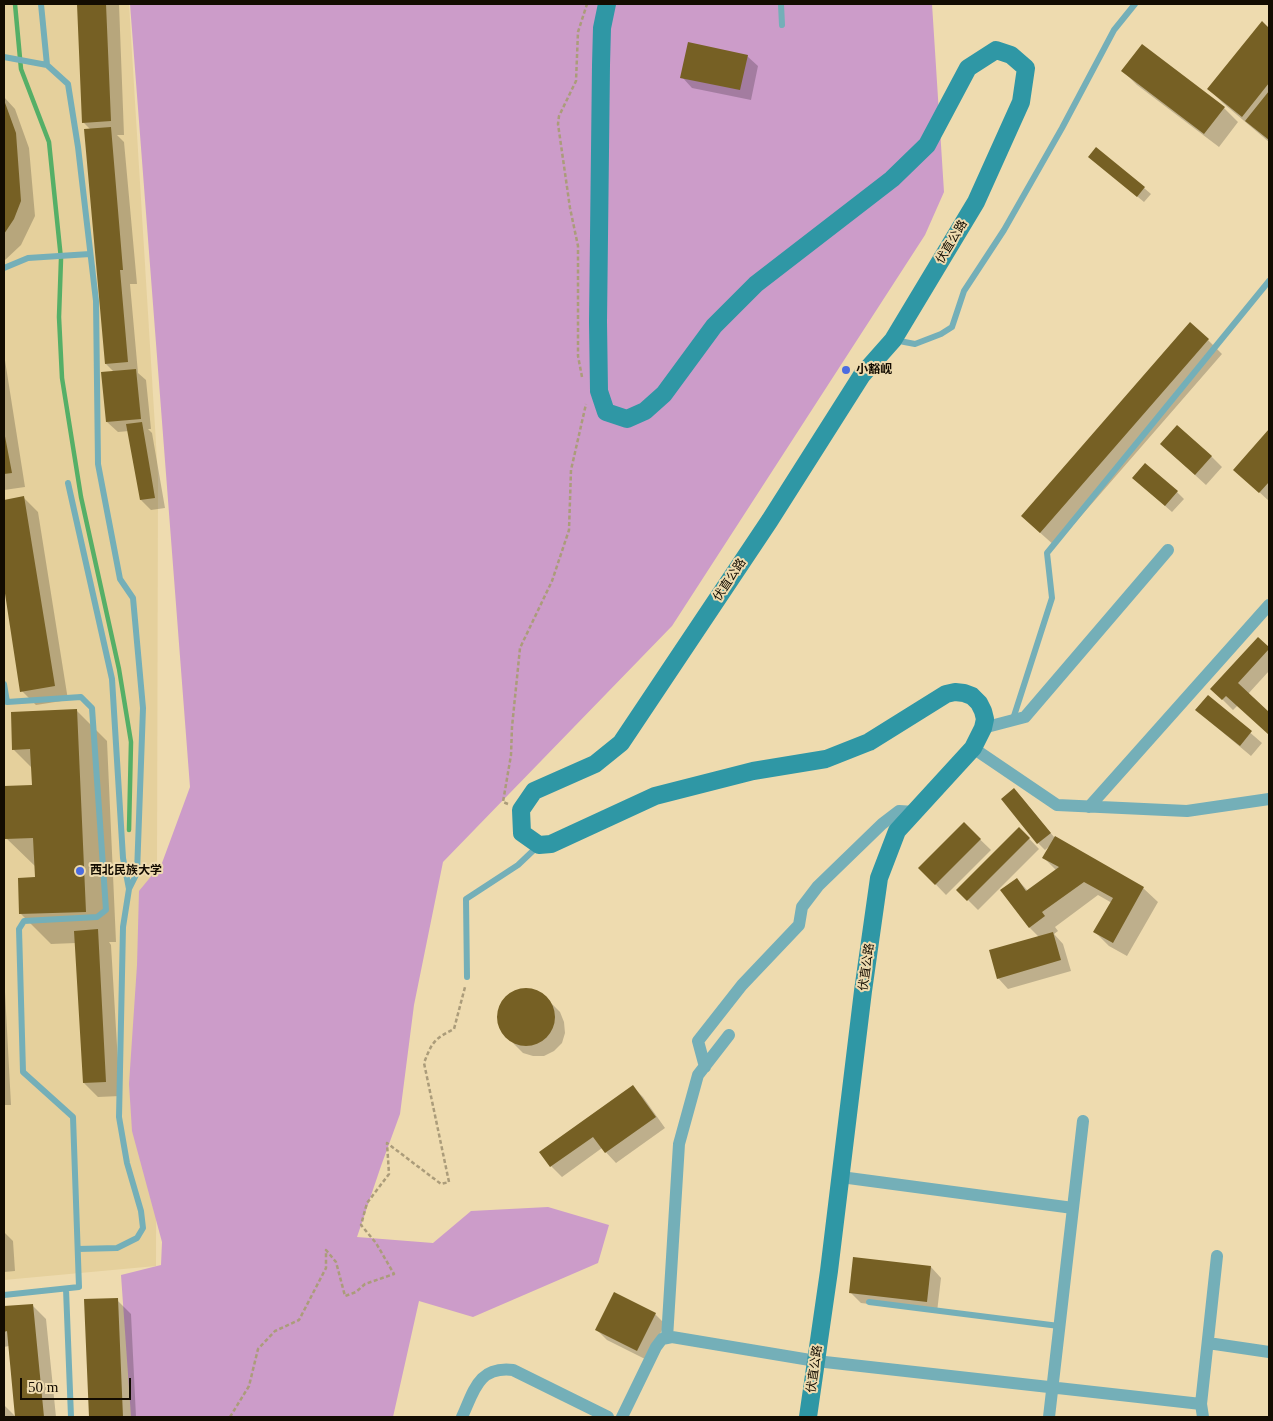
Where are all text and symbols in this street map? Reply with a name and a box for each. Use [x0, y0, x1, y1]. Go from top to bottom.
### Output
street label: 伏直公路 [933, 218, 971, 266]
place label: 小豁岘 [856, 363, 892, 377]
marker: 小豁岘 [840, 364, 852, 376]
street label: 伏直公路 [711, 556, 749, 604]
place label: 西北民族大学 [90, 864, 162, 878]
marker: 西北民族大学 [74, 865, 86, 877]
street label: 伏直公路 [857, 942, 877, 992]
street label: 伏直公路 [805, 1344, 825, 1394]
scale bar [22, 1368, 134, 1400]
text: 50 m [28, 1379, 58, 1395]

